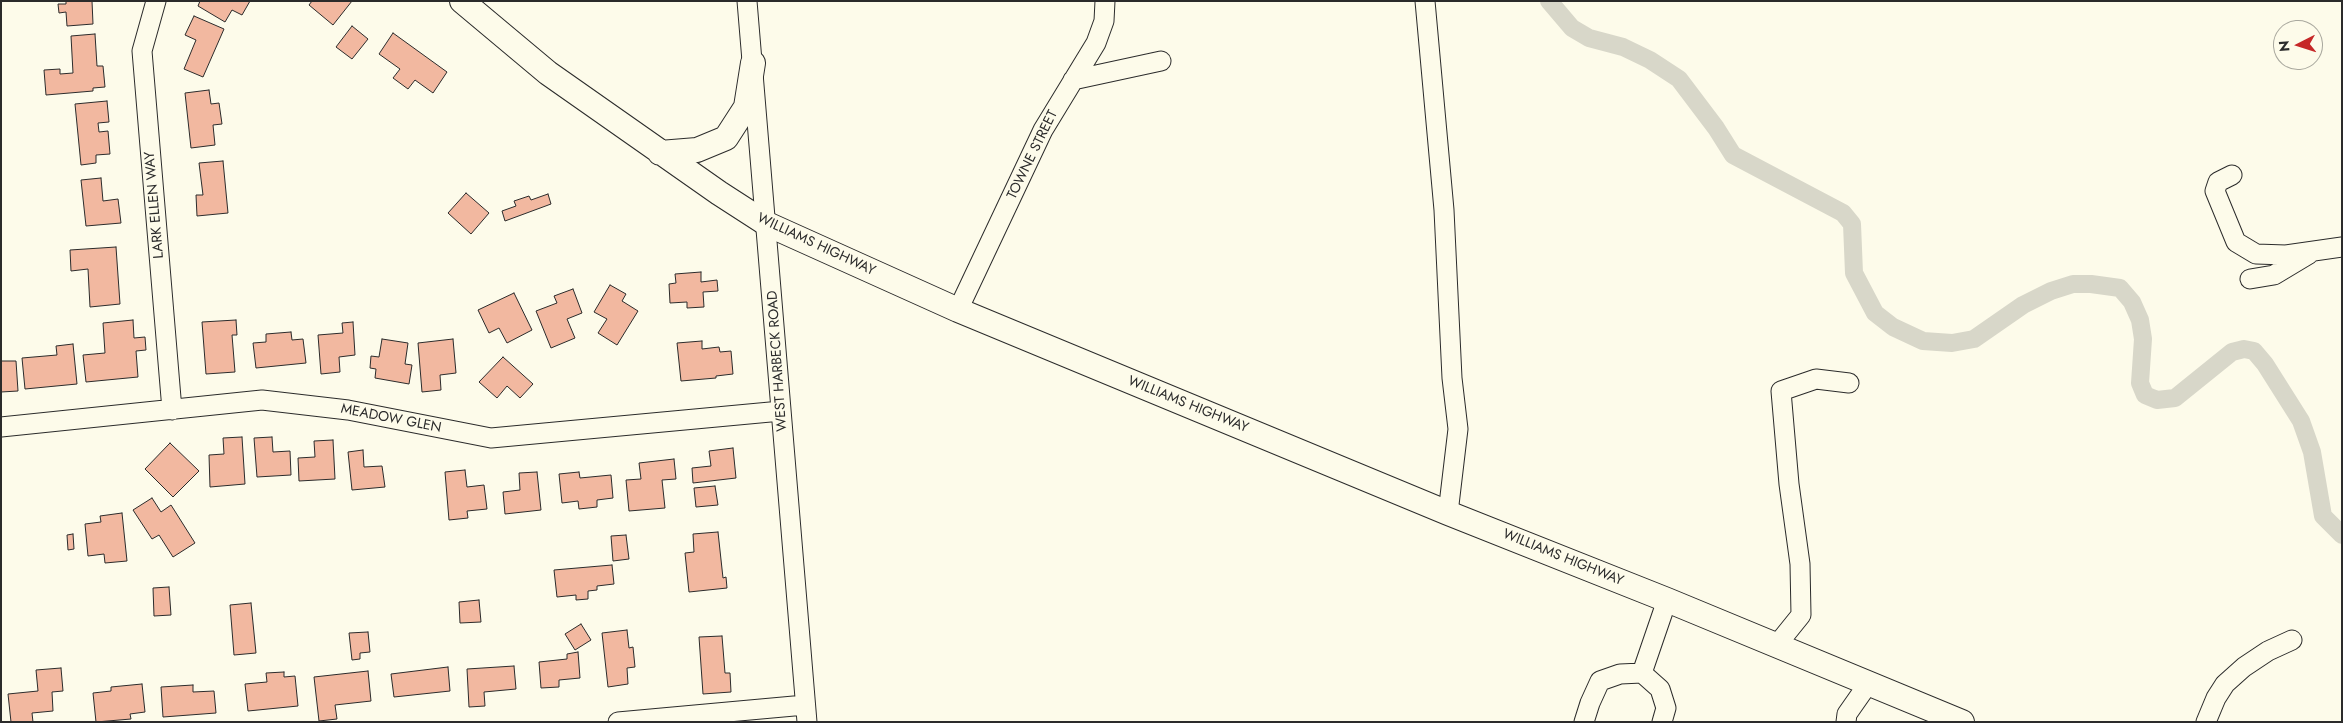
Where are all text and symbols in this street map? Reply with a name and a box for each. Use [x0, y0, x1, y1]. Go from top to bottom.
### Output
north arrow [2273, 20, 2323, 70]
text: N [2274, 40, 2295, 53]
street label: TOWNE STREET [1004, 108, 1062, 202]
street label: LARK ELLEN WAY [142, 151, 168, 259]
street label: WILLIAMS HIGHWAY [754, 210, 878, 280]
street label: WEST HARBECK ROAD [765, 290, 791, 432]
street label: WILLIAMS HIGHWAY [1125, 373, 1251, 437]
street label: MEADOW GLEN [339, 401, 443, 437]
street label: WILLIAMS HIGHWAY [1500, 526, 1626, 590]

